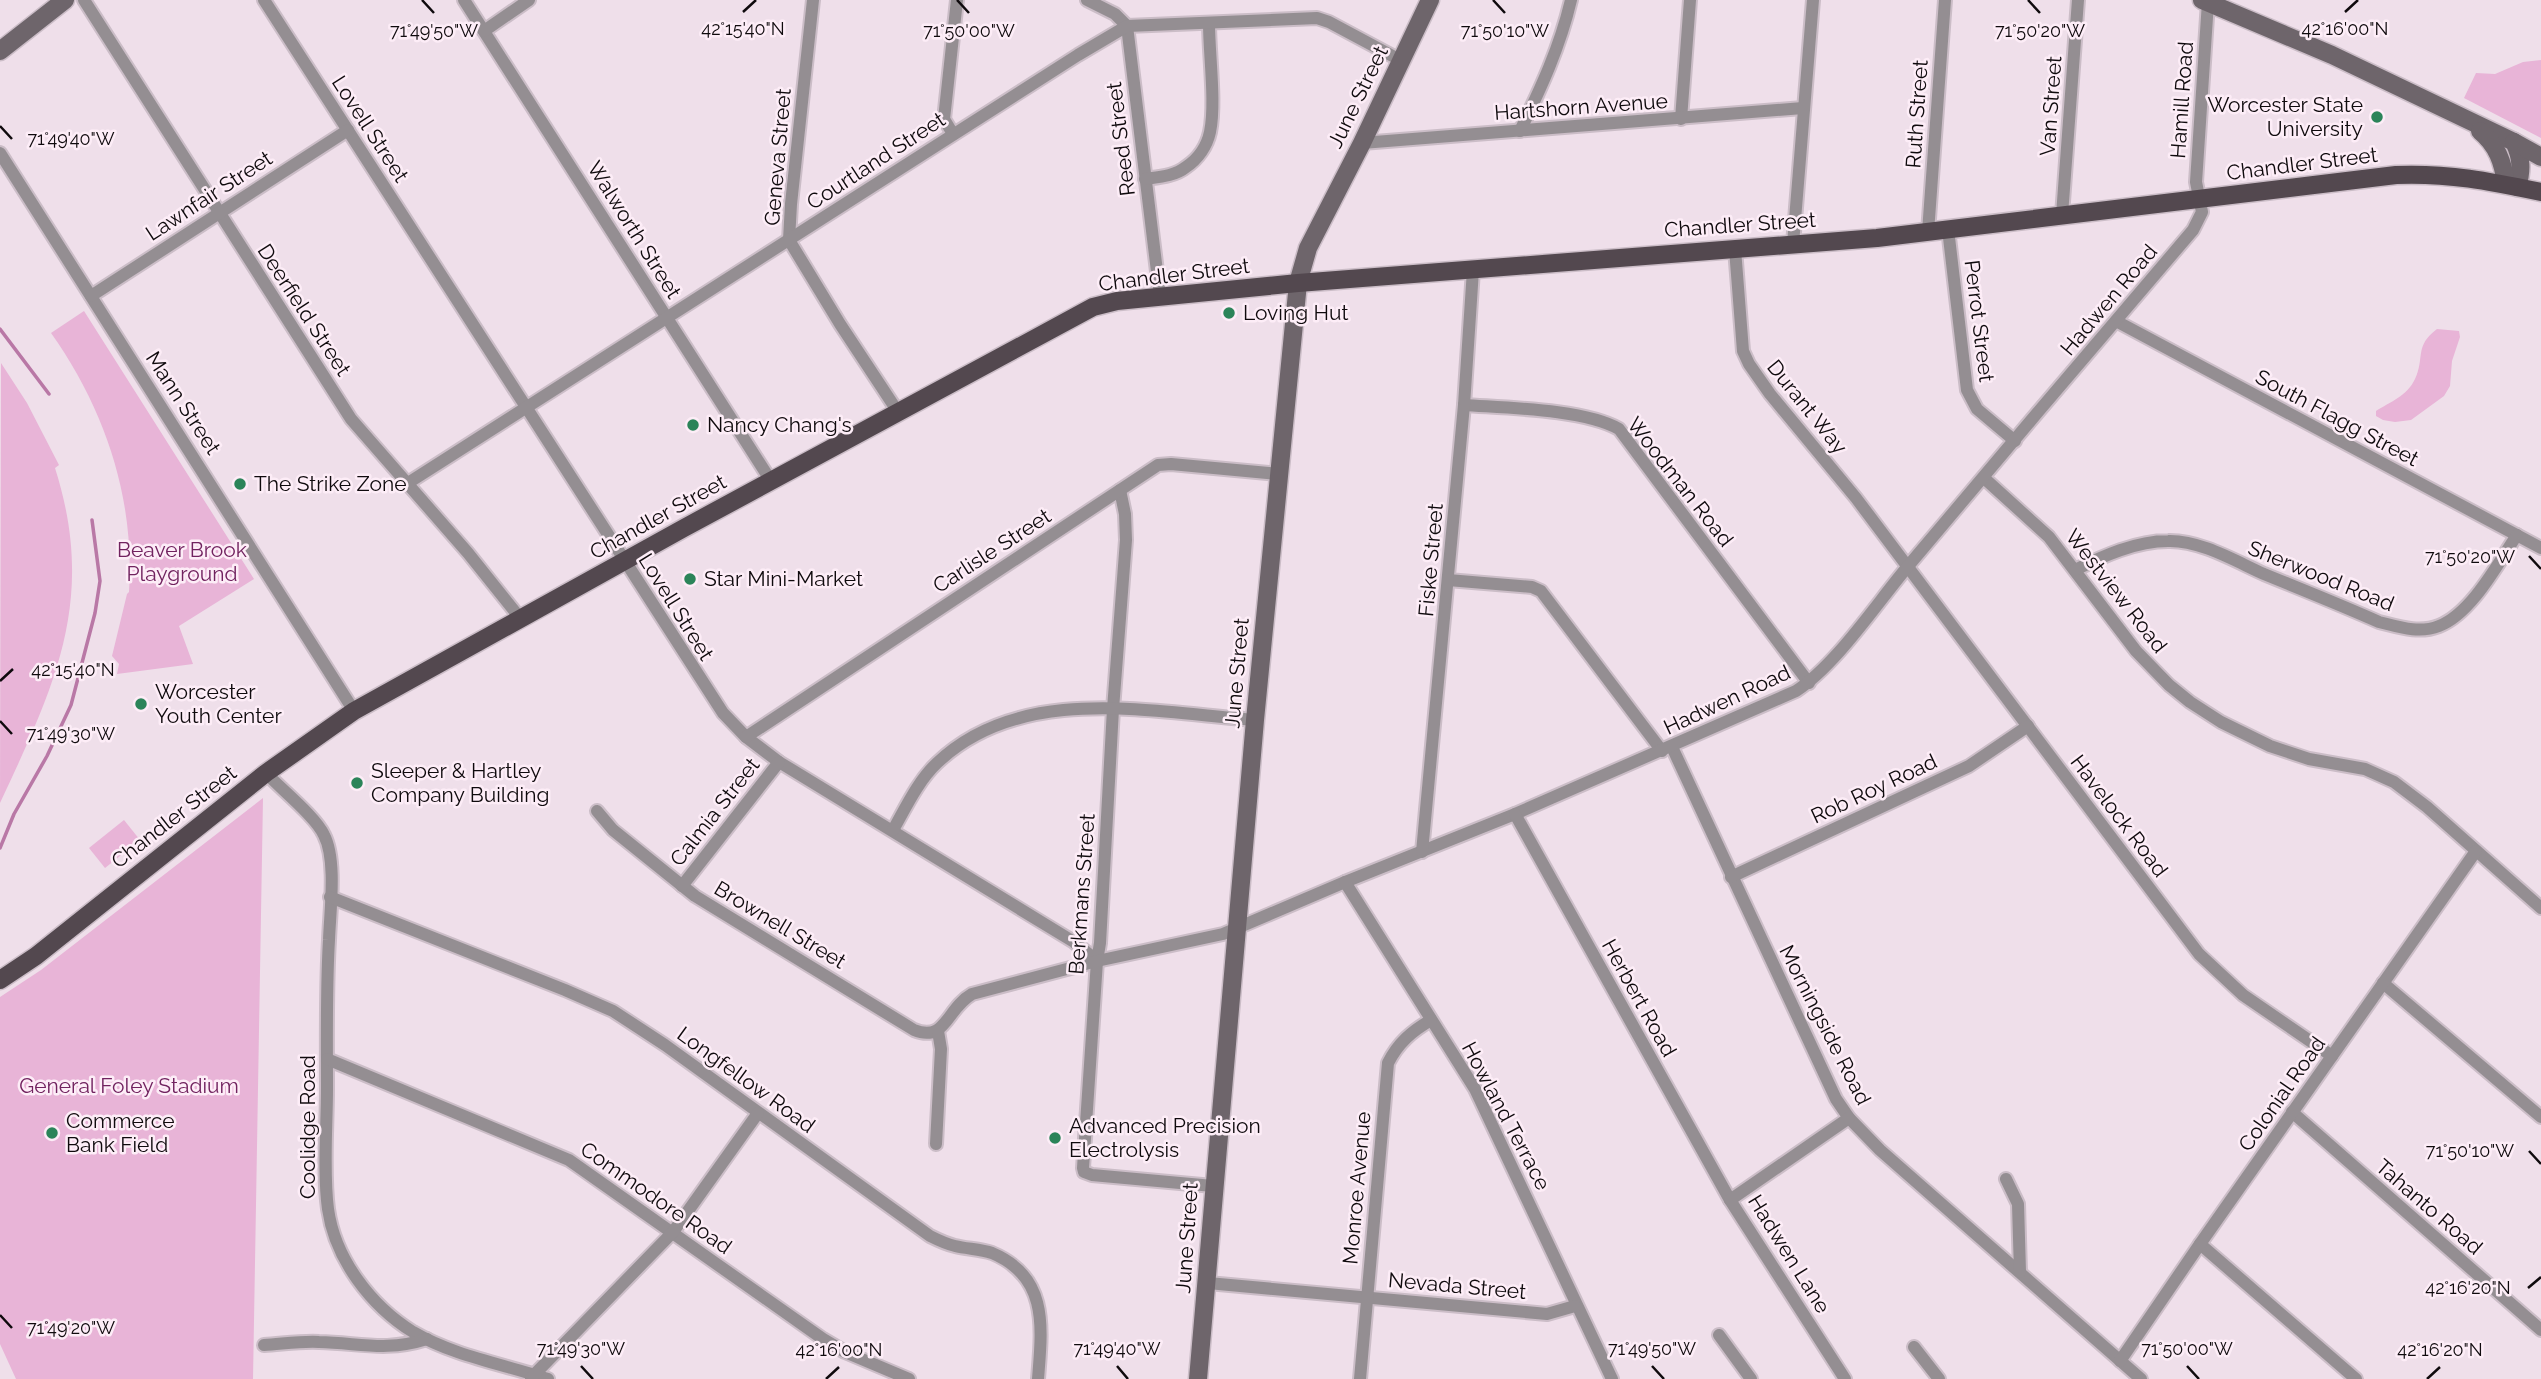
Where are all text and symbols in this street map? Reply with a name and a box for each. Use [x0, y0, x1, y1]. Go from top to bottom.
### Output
text: 42°15'40"N [701, 18, 785, 39]
text: 42°16'00"N [2302, 18, 2388, 39]
text: 71°49'50"W [390, 20, 478, 41]
text: 71°50'00"W [923, 20, 1015, 41]
text: 71°50'10"W [1461, 20, 1549, 41]
text: 71°50'20"W [1995, 20, 2085, 41]
street label: Hamill Road [2165, 41, 2198, 159]
street label: June Street [1322, 42, 1393, 152]
street label: Van Street [2035, 55, 2066, 157]
street label: Ruth Street [1900, 59, 1933, 169]
street label: Lovell Street [327, 71, 414, 187]
street label: Reed Street [1101, 81, 1140, 197]
street label: Geneva Street [759, 87, 796, 227]
street label: Hartshorn Avenue [1493, 88, 1669, 125]
place label: Worcester State University [2207, 92, 2363, 141]
street label: Courtland Street [802, 107, 950, 215]
marker: Worcester State University [2369, 109, 2385, 125]
text: 71°49'40"W [27, 128, 115, 149]
street label: Chandler Street [2225, 142, 2379, 185]
street label: Lawnfair Street [141, 145, 277, 246]
street label: Walworth Street [582, 157, 687, 303]
street label: Chandler Street [1663, 207, 1817, 242]
street label: Deerfield Street [252, 239, 356, 380]
street label: Hadwen Road [2055, 239, 2162, 360]
street label: Chandler Street [1097, 253, 1251, 296]
street label: Perrot Street [1960, 259, 1999, 383]
place label: Loving Hut [1243, 300, 1348, 325]
marker: Loving Hut [1221, 305, 1237, 321]
street label: Mann Street [141, 347, 226, 459]
street label: Durant Way [1762, 355, 1853, 459]
street label: South Flagg Street [2251, 364, 2423, 471]
place label: Nancy Chang's [707, 412, 852, 437]
street label: Woodman Road [1622, 412, 1739, 551]
marker: Nancy Chang's [685, 417, 701, 433]
street label: Chandler Street [585, 469, 730, 564]
place label: The Strike Zone [254, 471, 406, 496]
marker: The Strike Zone [232, 476, 248, 492]
street label: Fiske Street [1413, 502, 1448, 618]
street label: Carlisle Street [928, 503, 1055, 598]
street label: Westview Road [2060, 524, 2172, 658]
street label: Sherwood Road [2245, 535, 2398, 616]
park label: Beaver Brook Playground [117, 537, 247, 586]
text: 71°50'20"W [2425, 546, 2515, 567]
street label: Lovell Street [634, 549, 719, 665]
place label: Star Mini-Market [704, 566, 863, 591]
marker: Star Mini-Market [682, 571, 698, 587]
street label: June Street [1219, 617, 1254, 729]
text: 42°15'40"N [31, 659, 115, 680]
street label: Hadwen Road [1659, 659, 1794, 740]
place label: Worcester Youth Center [155, 679, 282, 728]
marker: Worcester Youth Center [133, 696, 149, 712]
text: 71°49'30"W [27, 723, 115, 744]
street label: Rob Roy Road [1807, 748, 1941, 829]
street label: Havelock Road [2065, 750, 2173, 882]
street label: Calmia Street [665, 753, 765, 871]
place label: Sleeper & Hartley Company Building [371, 758, 549, 807]
street label: Chandler Street [106, 760, 241, 873]
marker: Sleeper & Hartley Company Building [349, 775, 365, 791]
street label: Berkmans Street [1063, 813, 1100, 975]
street label: Brownell Street [710, 875, 851, 974]
street label: Herbert Road [1597, 935, 1682, 1061]
street label: Morningside Road [1774, 941, 1877, 1109]
street label: Longfellow Road [672, 1021, 820, 1138]
street label: Colonial Road [2233, 1032, 2330, 1156]
street label: Howland Terrace [1457, 1037, 1556, 1194]
street label: Coolidge Road [295, 1055, 320, 1199]
park label: General Foley Stadium [19, 1073, 239, 1098]
place label: Commerce Bank Field [66, 1108, 175, 1157]
street label: Monroe Avenue [1337, 1111, 1376, 1265]
place label: Advanced Precision Electrolysis [1069, 1113, 1261, 1162]
marker: Commerce Bank Field [44, 1125, 60, 1141]
marker: Advanced Precision Electrolysis [1047, 1130, 1063, 1146]
street label: Commodore Road [576, 1136, 737, 1259]
text: 71°50'10"W [2426, 1140, 2514, 1161]
street label: Tahanto Road [2371, 1154, 2488, 1260]
street label: June Street [1170, 1182, 1203, 1294]
street label: Hadwen Lane [1743, 1190, 1836, 1318]
street label: Nevada Street [1387, 1267, 1527, 1304]
text: 42°16'20"N [2425, 1277, 2511, 1298]
text: 71°49'20"W [27, 1317, 115, 1338]
text: 71°49'30"W [537, 1338, 625, 1359]
text: 71°49'40"W [1073, 1338, 1161, 1359]
text: 71°49'50"W [1608, 1338, 1696, 1359]
text: 71°50'00"W [2141, 1338, 2233, 1359]
text: 42°16'00"N [796, 1339, 882, 1360]
text: 42°16'20"N [2397, 1339, 2483, 1360]

